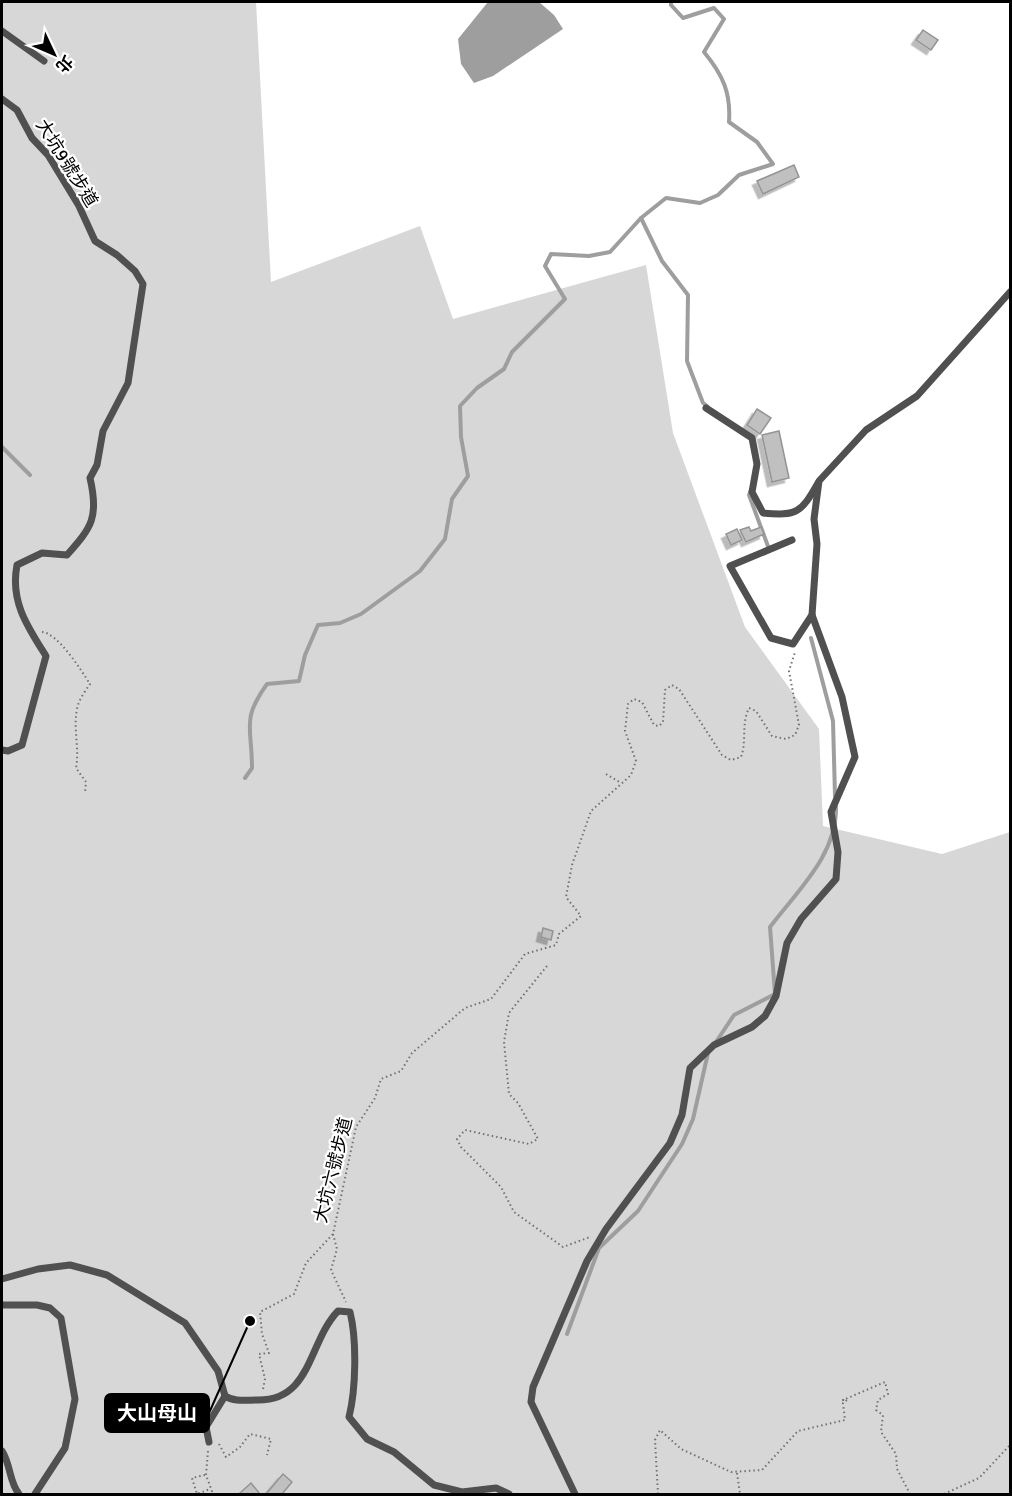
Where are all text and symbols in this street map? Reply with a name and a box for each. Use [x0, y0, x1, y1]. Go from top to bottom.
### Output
north arrow [24, 24, 84, 84]
text: 北 [51, 51, 77, 76]
street label: 大坑9號步道 [31, 115, 103, 211]
street label: 大坑六號步道 [309, 1115, 357, 1225]
callout: 大山母山 [105, 1394, 209, 1432]
text: 大山母山 [117, 1401, 197, 1426]

